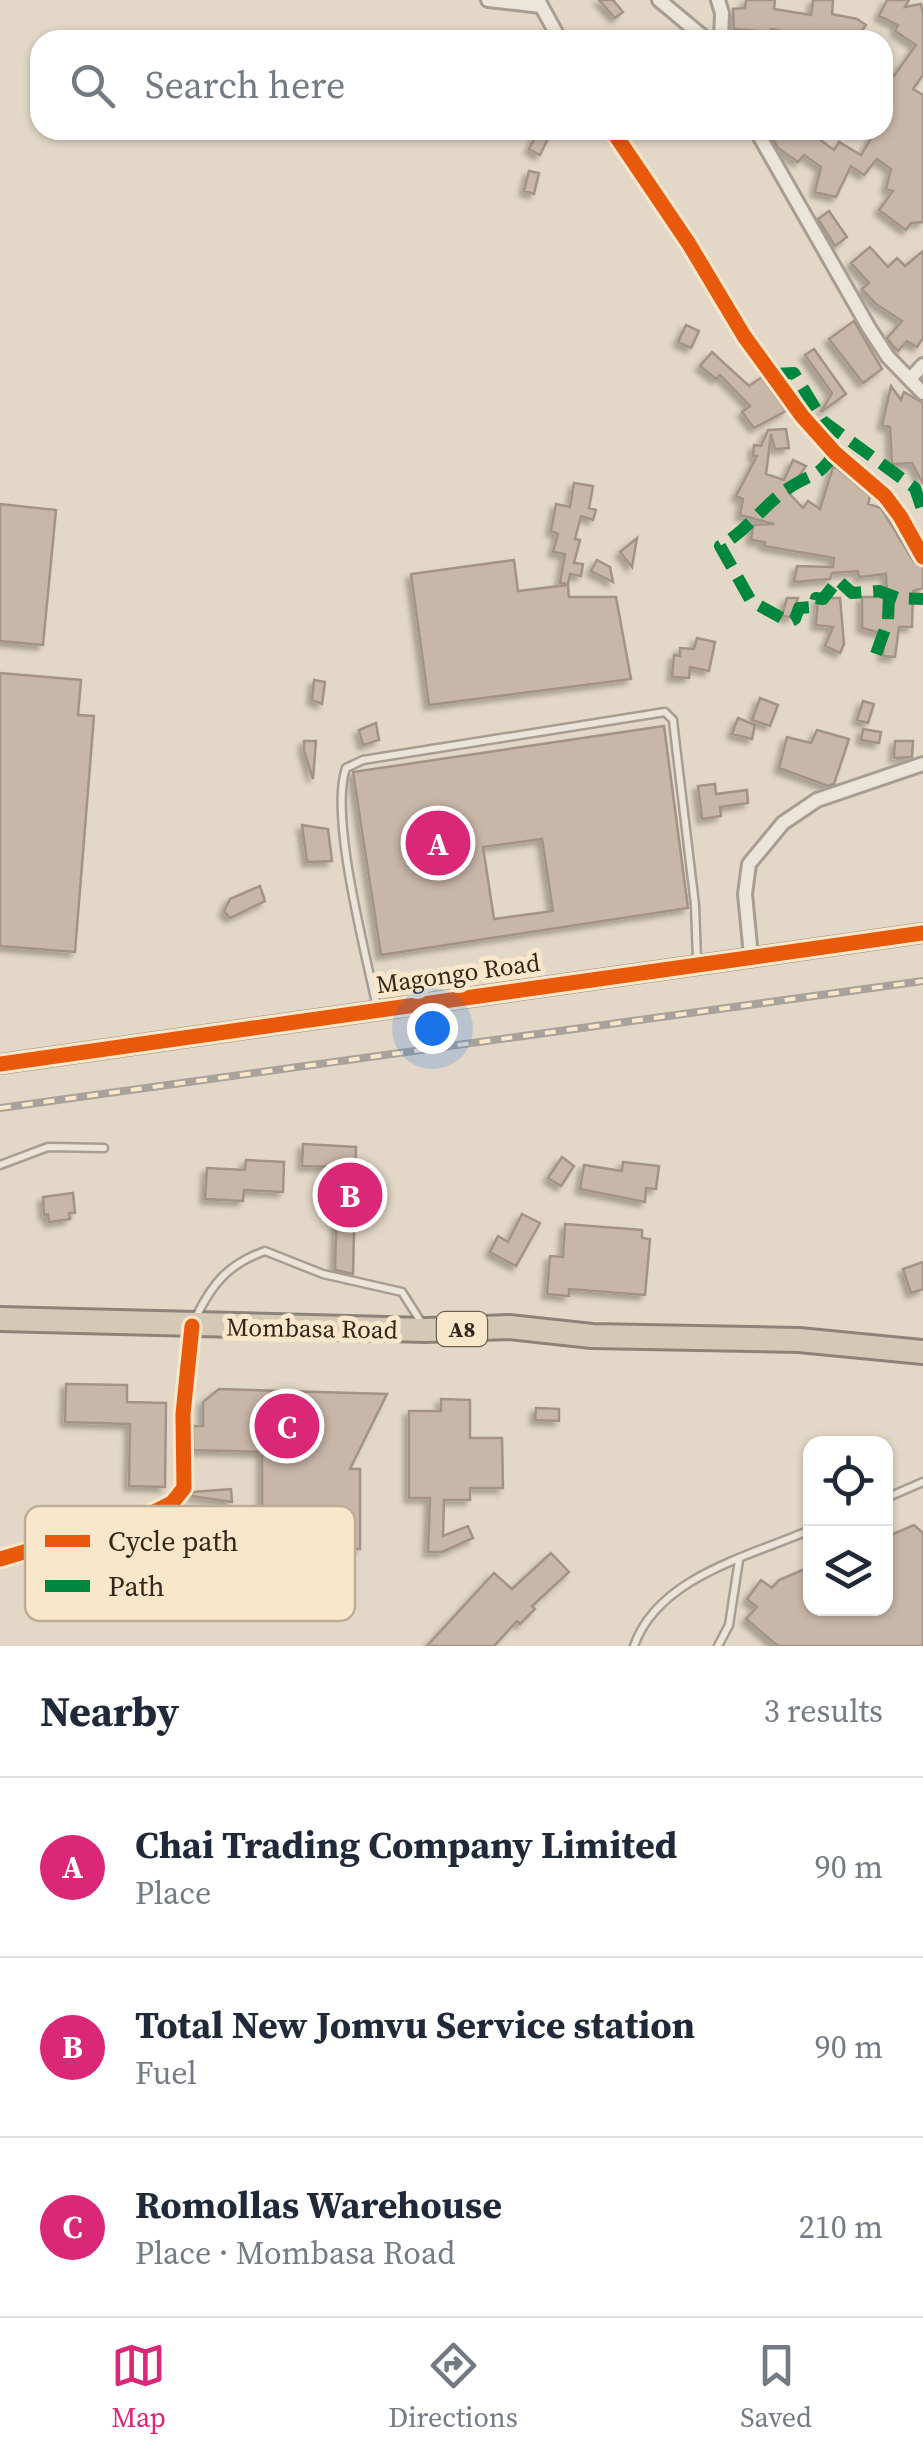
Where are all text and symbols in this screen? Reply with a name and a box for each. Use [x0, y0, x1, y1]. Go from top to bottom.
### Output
search box [30, 30, 893, 140]
icon: search [65, 58, 120, 113]
text: Search here [145, 59, 345, 111]
pin: A [406, 806, 470, 880]
street label: Magongo Road [374, 945, 542, 1001]
your location [407, 1003, 458, 1054]
pin: B [318, 1158, 382, 1232]
street label: Mombasa Road [226, 1310, 398, 1346]
road number: A8 [437, 1312, 487, 1346]
pin: C [254, 1388, 320, 1464]
map controls [803, 1436, 893, 1616]
button: locate [803, 1436, 893, 1526]
legend [25, 1506, 355, 1621]
text: Cycle path [108, 1522, 238, 1560]
button: layers [803, 1526, 893, 1616]
text: Path [108, 1567, 165, 1605]
text: Nearby [40, 1682, 179, 1740]
text: 3 results [764, 1689, 883, 1733]
text: Chai Trading Company Limited [135, 1819, 677, 1871]
text: A [62, 1845, 83, 1889]
text: 90 m [815, 1845, 883, 1889]
text: Place [135, 1871, 211, 1915]
text: Total New Jomvu Service station [135, 1999, 695, 2051]
text: B [62, 2025, 83, 2069]
text: 90 m [815, 2025, 883, 2069]
text: Fuel [135, 2051, 197, 2095]
text: Romollas Warehouse [135, 2179, 502, 2231]
text: C [63, 2205, 82, 2249]
text: 210 m [799, 2205, 883, 2249]
text: Place · Mombasa Road [135, 2231, 455, 2275]
tab: Map [111, 2338, 166, 2436]
tab: Directions [388, 2338, 518, 2436]
tab: Saved [740, 2338, 812, 2436]

